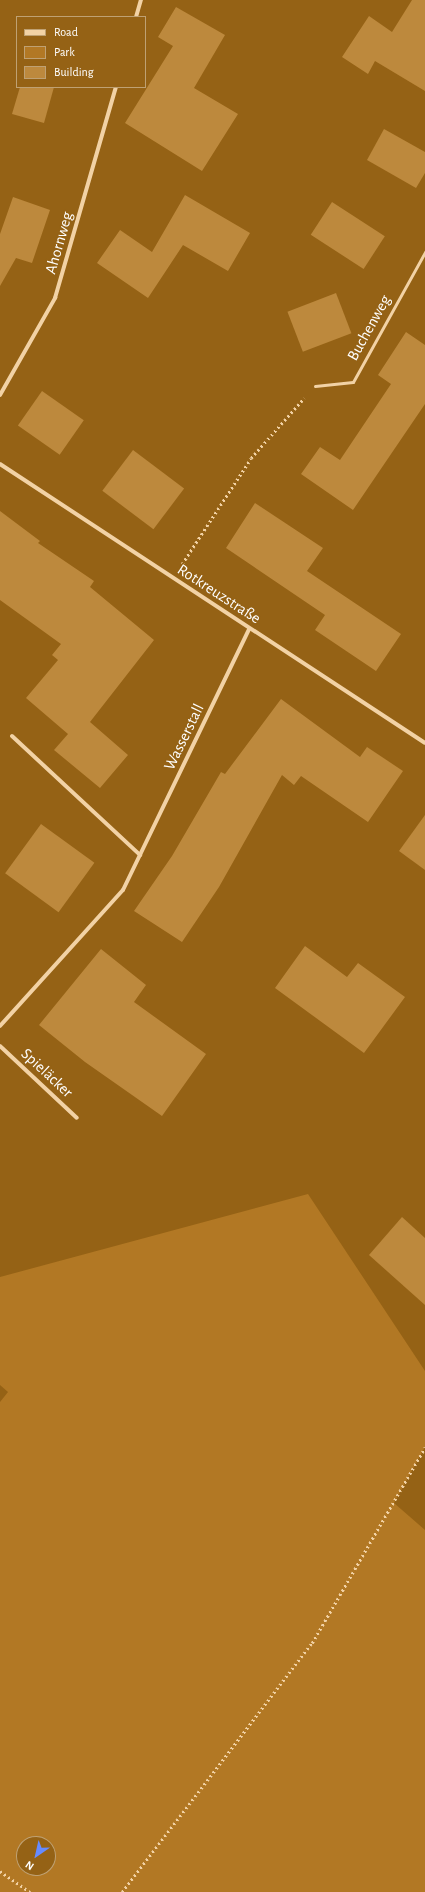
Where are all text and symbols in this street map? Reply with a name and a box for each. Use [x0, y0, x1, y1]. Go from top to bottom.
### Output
legend [16, 16, 146, 88]
text: Road [54, 26, 78, 38]
text: Park [54, 46, 75, 58]
text: Building [54, 66, 94, 78]
street label: Ahornweg [41, 210, 77, 276]
street label: Buchenweg [343, 292, 395, 364]
street label: Rotkreuzstraße [174, 560, 264, 628]
street label: Wasserstall [160, 701, 208, 773]
street label: Spieläcker [17, 1044, 77, 1102]
north arrow [16, 1836, 56, 1876]
text: N [23, 1859, 36, 1872]

